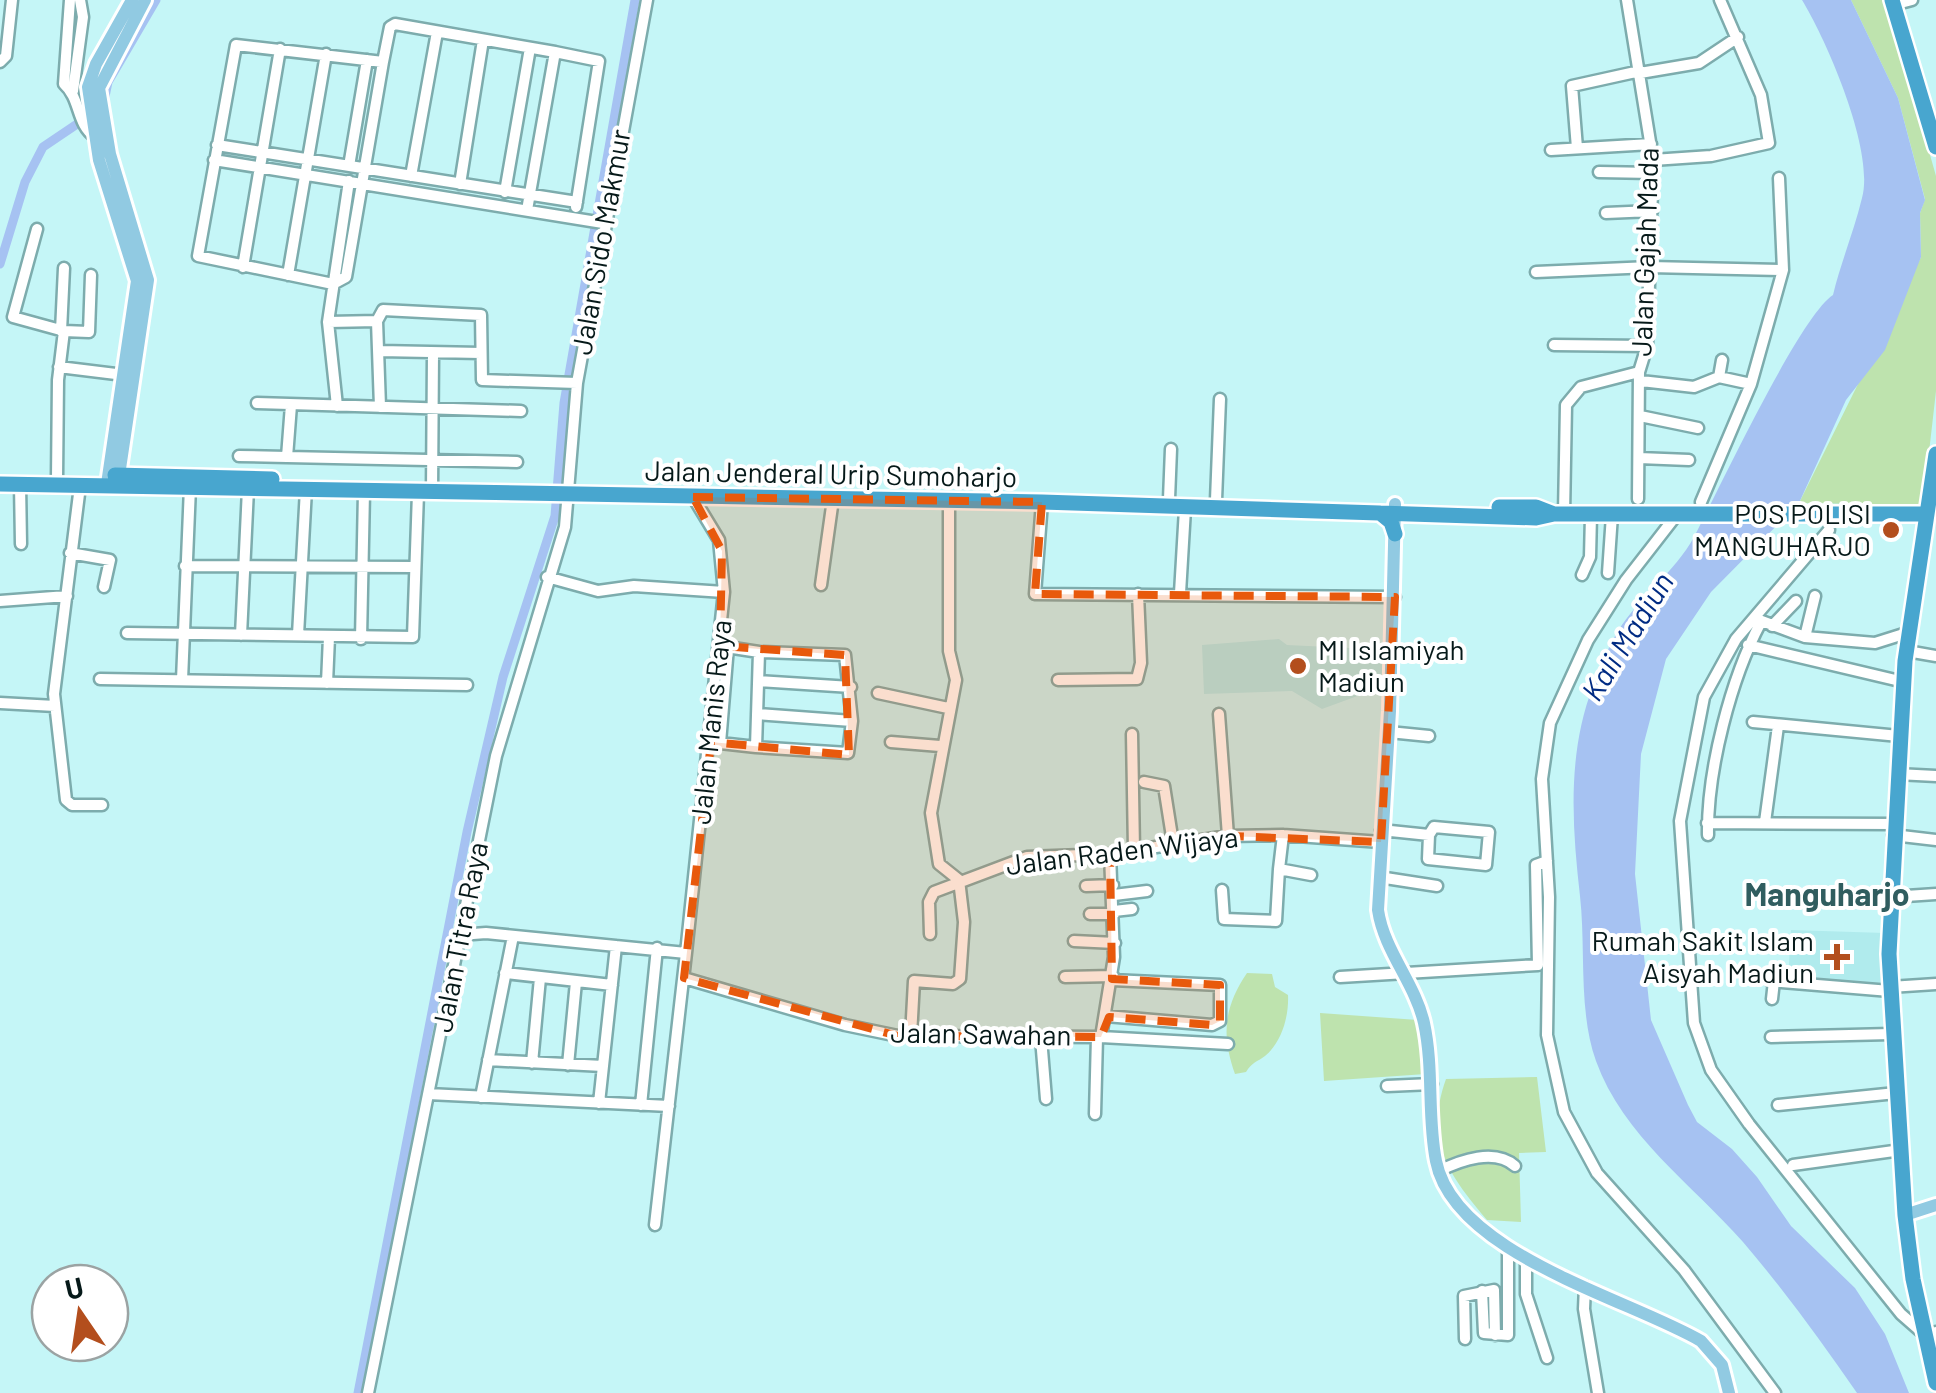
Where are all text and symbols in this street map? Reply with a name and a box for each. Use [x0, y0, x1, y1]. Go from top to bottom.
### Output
street label: Jalan Sido Makmur [563, 126, 637, 357]
street label: Jalan Gajah Mada [1623, 147, 1665, 357]
street label: Jalan Jenderal Urip Sumoharjo [645, 453, 1017, 493]
place label: POS POLISI MANGUHARJO [1694, 496, 1871, 562]
marker: POS POLISI MANGUHARJO [1880, 519, 1902, 541]
water label: Kali Madiun [1573, 565, 1680, 707]
street label: Jalan Manis Raya [682, 618, 738, 826]
place label: MI Islamiyah Madiun [1318, 632, 1465, 698]
marker: MI Islamiyah Madiun [1287, 655, 1309, 677]
street label: Jalan Raden Wijaya [1004, 819, 1240, 881]
street label: Jalan Titra Raya [424, 839, 494, 1035]
district label: Manguharjo [1744, 874, 1910, 912]
place label: Rumah Sakit Islam Aisyah Madiun [1592, 923, 1814, 989]
marker: Rumah Sakit Islam Aisyah Madiun [1824, 944, 1850, 970]
street label: Jalan Sawahan [890, 1014, 1072, 1052]
north arrow [30, 1263, 130, 1363]
text: U [62, 1269, 87, 1306]

